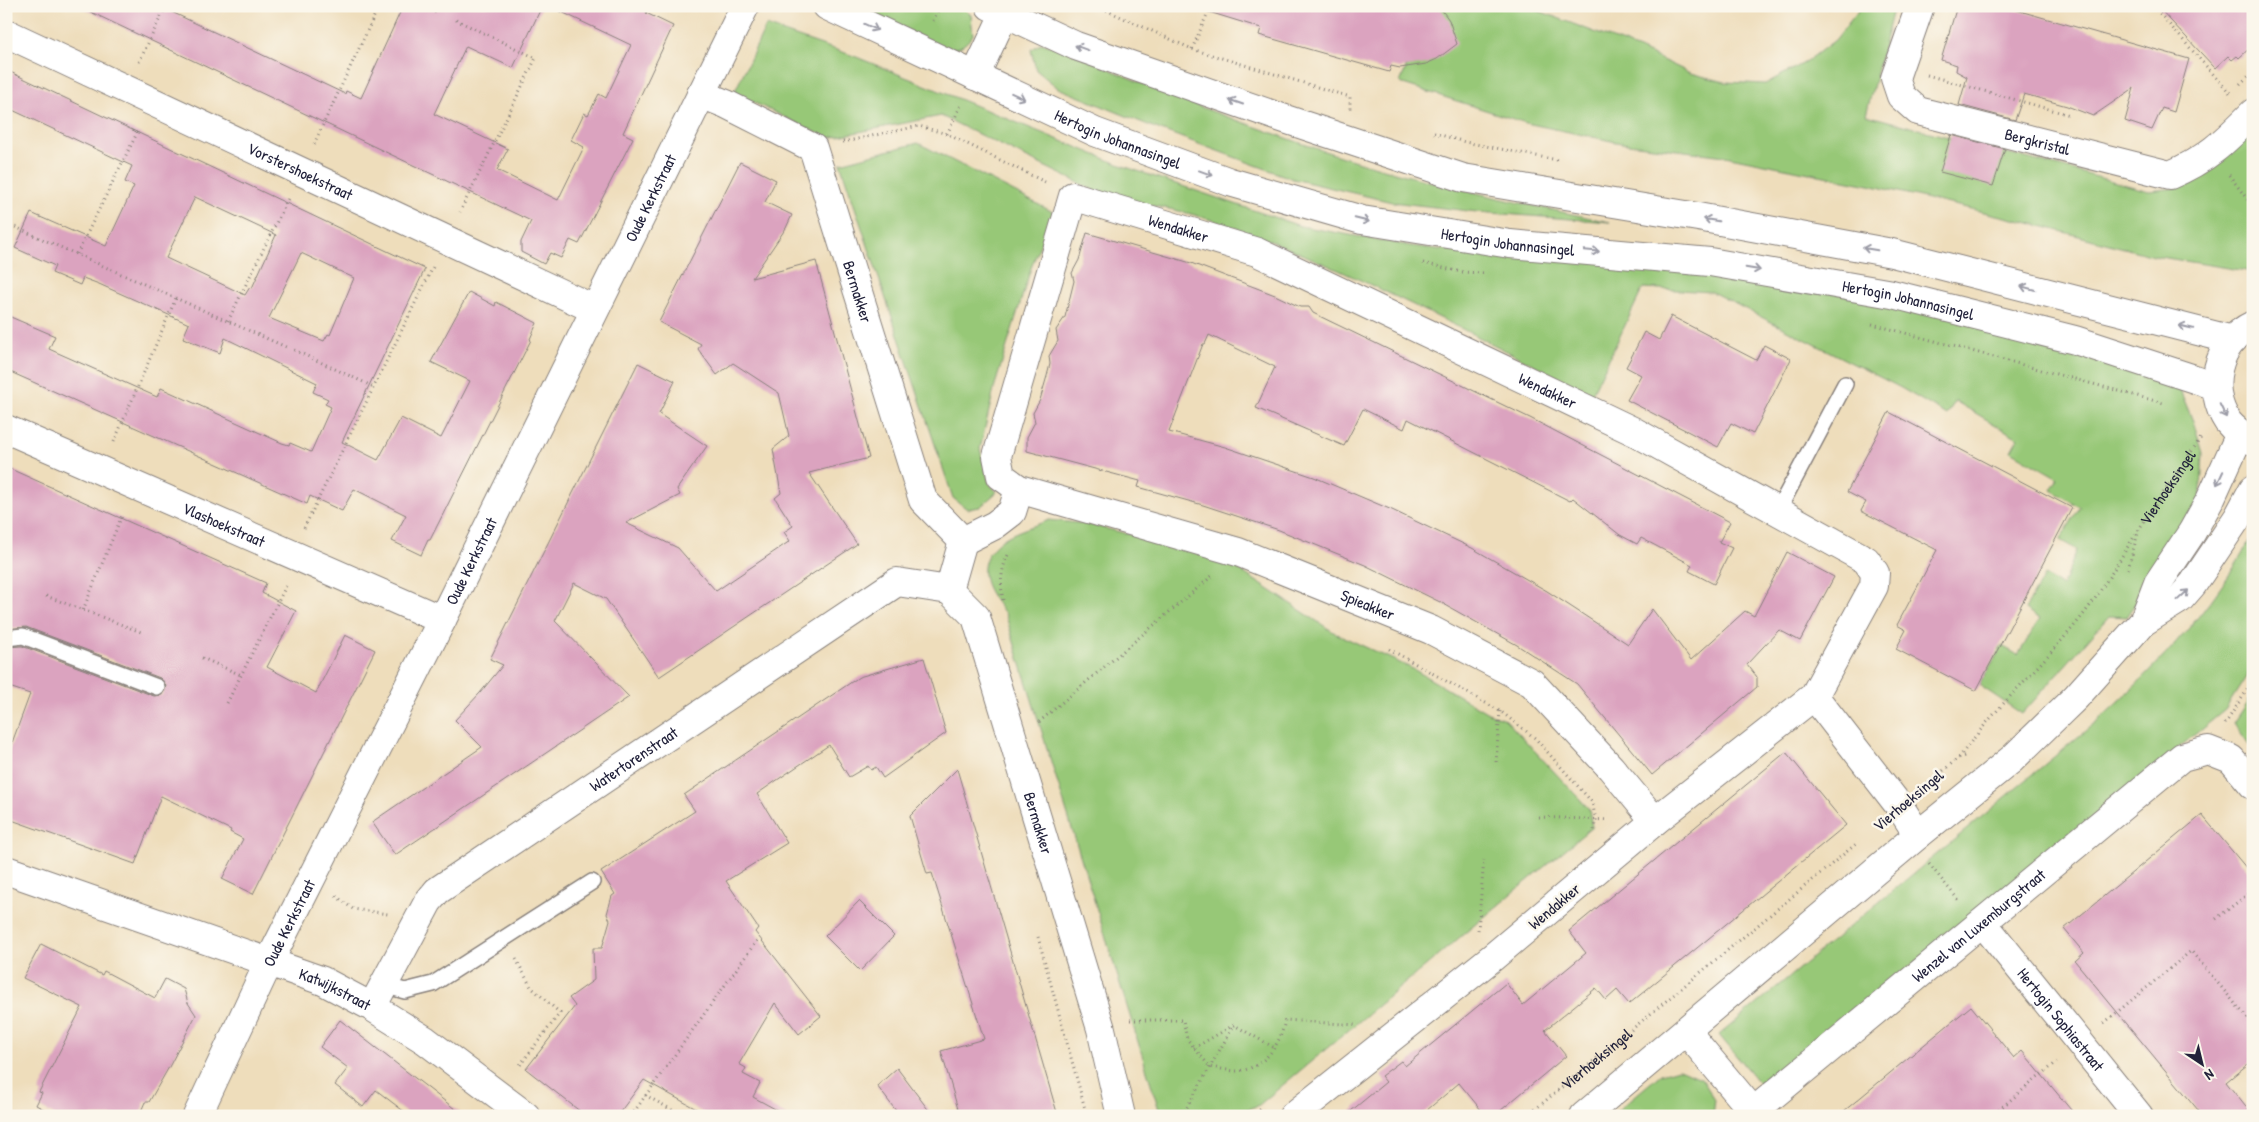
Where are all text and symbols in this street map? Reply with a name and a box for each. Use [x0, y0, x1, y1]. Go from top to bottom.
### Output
one-way arrow [863, 23, 878, 32]
one-way arrow [1075, 43, 1091, 52]
one-way arrow [1010, 92, 1025, 101]
one-way arrow [1228, 97, 1244, 106]
street label: Hertogin Johannasingel [1051, 104, 1185, 174]
street label: Bergkristal [2002, 122, 2073, 160]
street label: Vorstershoekstraat [244, 137, 357, 206]
street label: Oude Kerkstraat [619, 150, 681, 245]
one-way arrow [1198, 169, 1213, 178]
street label: Wendakker [1146, 209, 1211, 248]
one-way arrow [1703, 214, 1719, 224]
one-way arrow [1353, 216, 1369, 225]
street label: Hertogin Johannasingel [1439, 222, 1576, 261]
one-way arrow [1863, 244, 1879, 253]
one-way arrow [1584, 247, 1600, 256]
street label: Bermakker [838, 258, 878, 325]
one-way arrow [1745, 265, 1761, 275]
street label: Hertogin Johannasingel [1841, 274, 1977, 325]
one-way arrow [2020, 283, 2036, 293]
one-way arrow [2178, 322, 2194, 331]
street label: Wendakker [1515, 367, 1580, 414]
one-way arrow [2219, 403, 2228, 418]
street label: Vierhoeksingel [2134, 445, 2201, 529]
one-way arrow [2214, 470, 2224, 485]
street label: Vlashoekstraat [179, 497, 269, 552]
street label: Oude Kerkstraat [440, 513, 502, 609]
street label: Spieakker [1338, 584, 1398, 625]
one-way arrow [2177, 589, 2189, 601]
street label: Watertorenstraat [585, 721, 682, 797]
street label: Vierhoeksingel [1868, 763, 1949, 836]
street label: Bermakker [1019, 789, 1058, 857]
street label: Wenzel van Luxemburgstraat [1907, 863, 2050, 987]
street label: Oude Kerkstraat [258, 875, 320, 970]
street label: Wendakker [1523, 878, 1585, 934]
street label: Katwijkstraat [296, 962, 375, 1016]
street label: Hertogin Sophiastraat [2013, 963, 2110, 1076]
street label: Vierhoeksingel [1556, 1022, 1637, 1095]
north arrow [2176, 1040, 2226, 1090]
text: N [2201, 1065, 2218, 1085]

